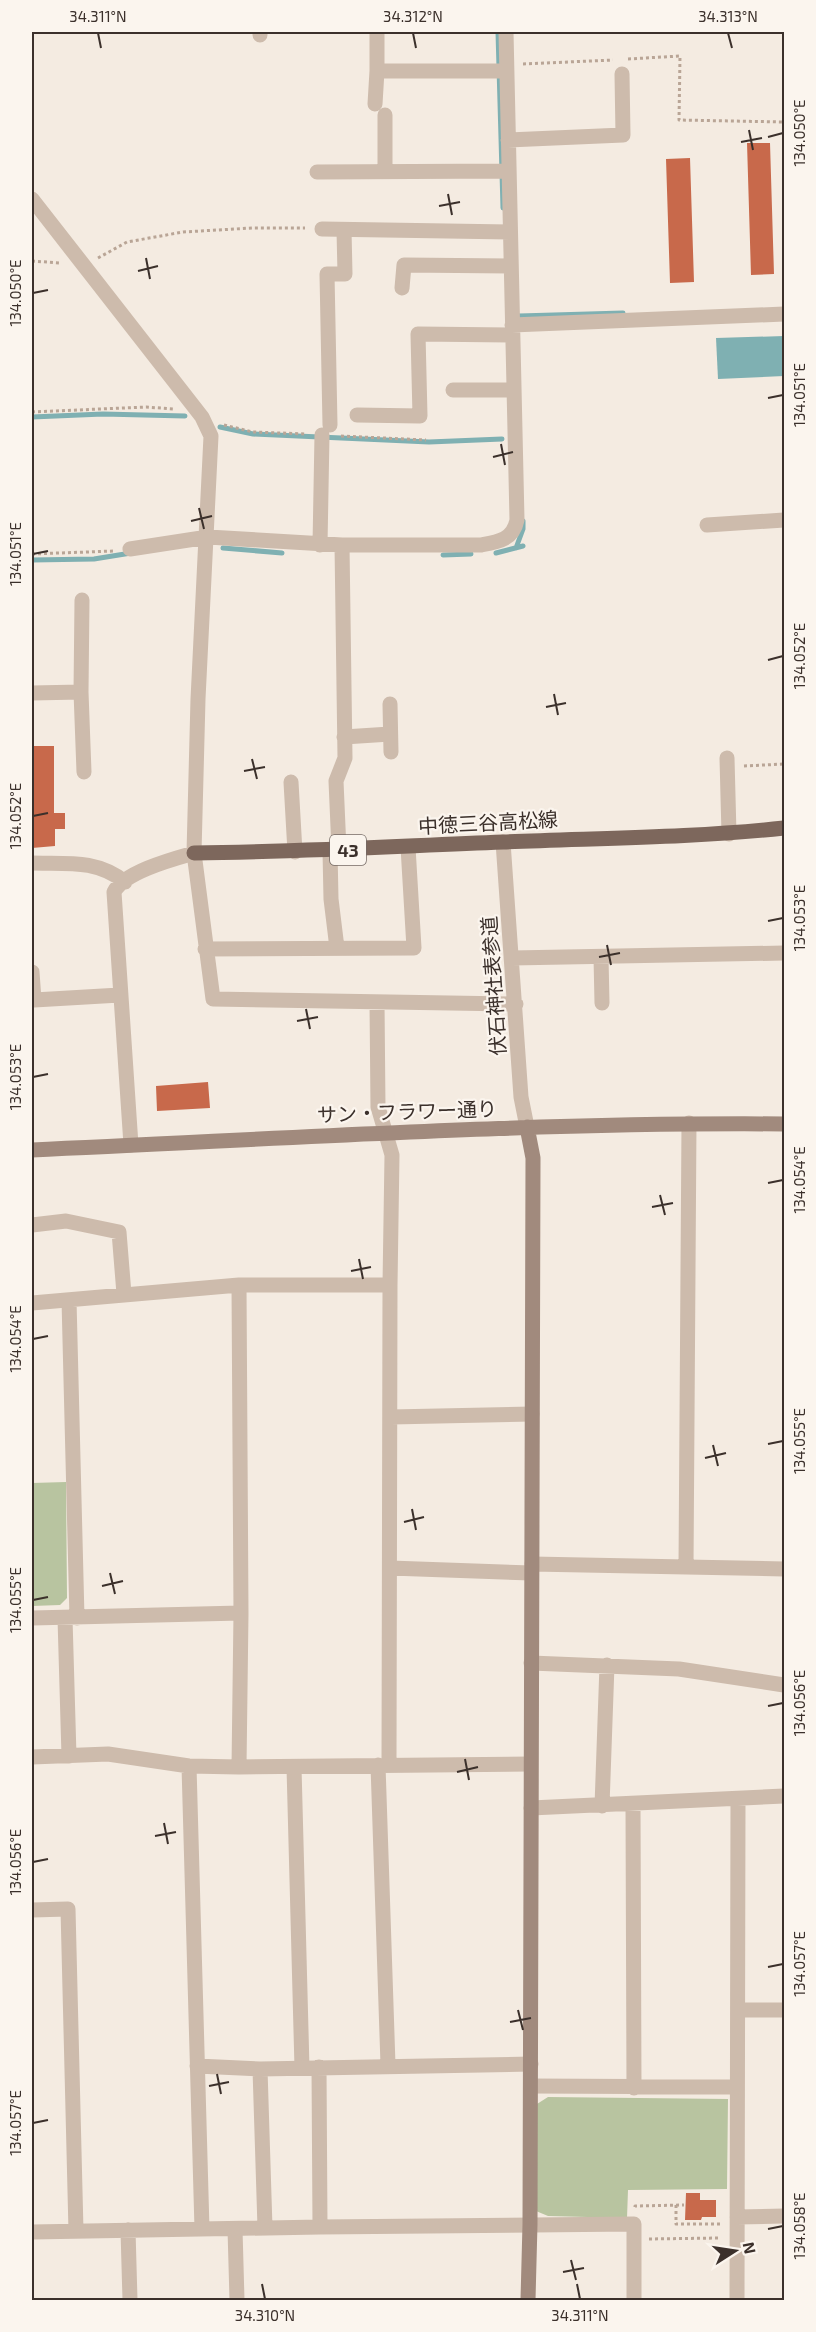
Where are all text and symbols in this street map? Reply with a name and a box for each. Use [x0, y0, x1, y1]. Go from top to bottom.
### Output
text: 34.311°N [69, 7, 127, 25]
text: 34.312°N [383, 7, 443, 25]
text: 34.313°N [698, 7, 758, 25]
text: 134.050°E [790, 100, 808, 166]
text: 134.050°E [6, 260, 24, 326]
text: 134.051°E [790, 363, 808, 427]
text: 134.051°E [6, 522, 24, 586]
text: 134.052°E [790, 623, 808, 689]
text: 134.052°E [6, 783, 24, 849]
street label: 中徳三谷高松線 [417, 806, 559, 838]
road number: 43 [330, 835, 366, 865]
text: 134.053°E [790, 885, 808, 951]
street label: 伏石神社表参道 [476, 915, 510, 1057]
text: 134.053°E [6, 1044, 24, 1110]
street label: サン・フラワー通り [317, 1096, 497, 1126]
text: 134.054°E [790, 1146, 808, 1214]
text: 134.054°E [6, 1305, 24, 1373]
text: 134.055°E [790, 1408, 808, 1474]
text: 134.055°E [6, 1567, 24, 1633]
text: 134.056°E [790, 1670, 808, 1736]
text: 134.056°E [6, 1829, 24, 1895]
text: 134.057°E [790, 1931, 808, 1997]
text: 134.057°E [6, 2090, 24, 2156]
text: 134.058°E [790, 2192, 808, 2260]
north arrow [705, 2221, 765, 2281]
text: N [740, 2240, 761, 2255]
text: 34.310°N [235, 2306, 295, 2324]
text: 34.311°N [551, 2306, 609, 2324]

